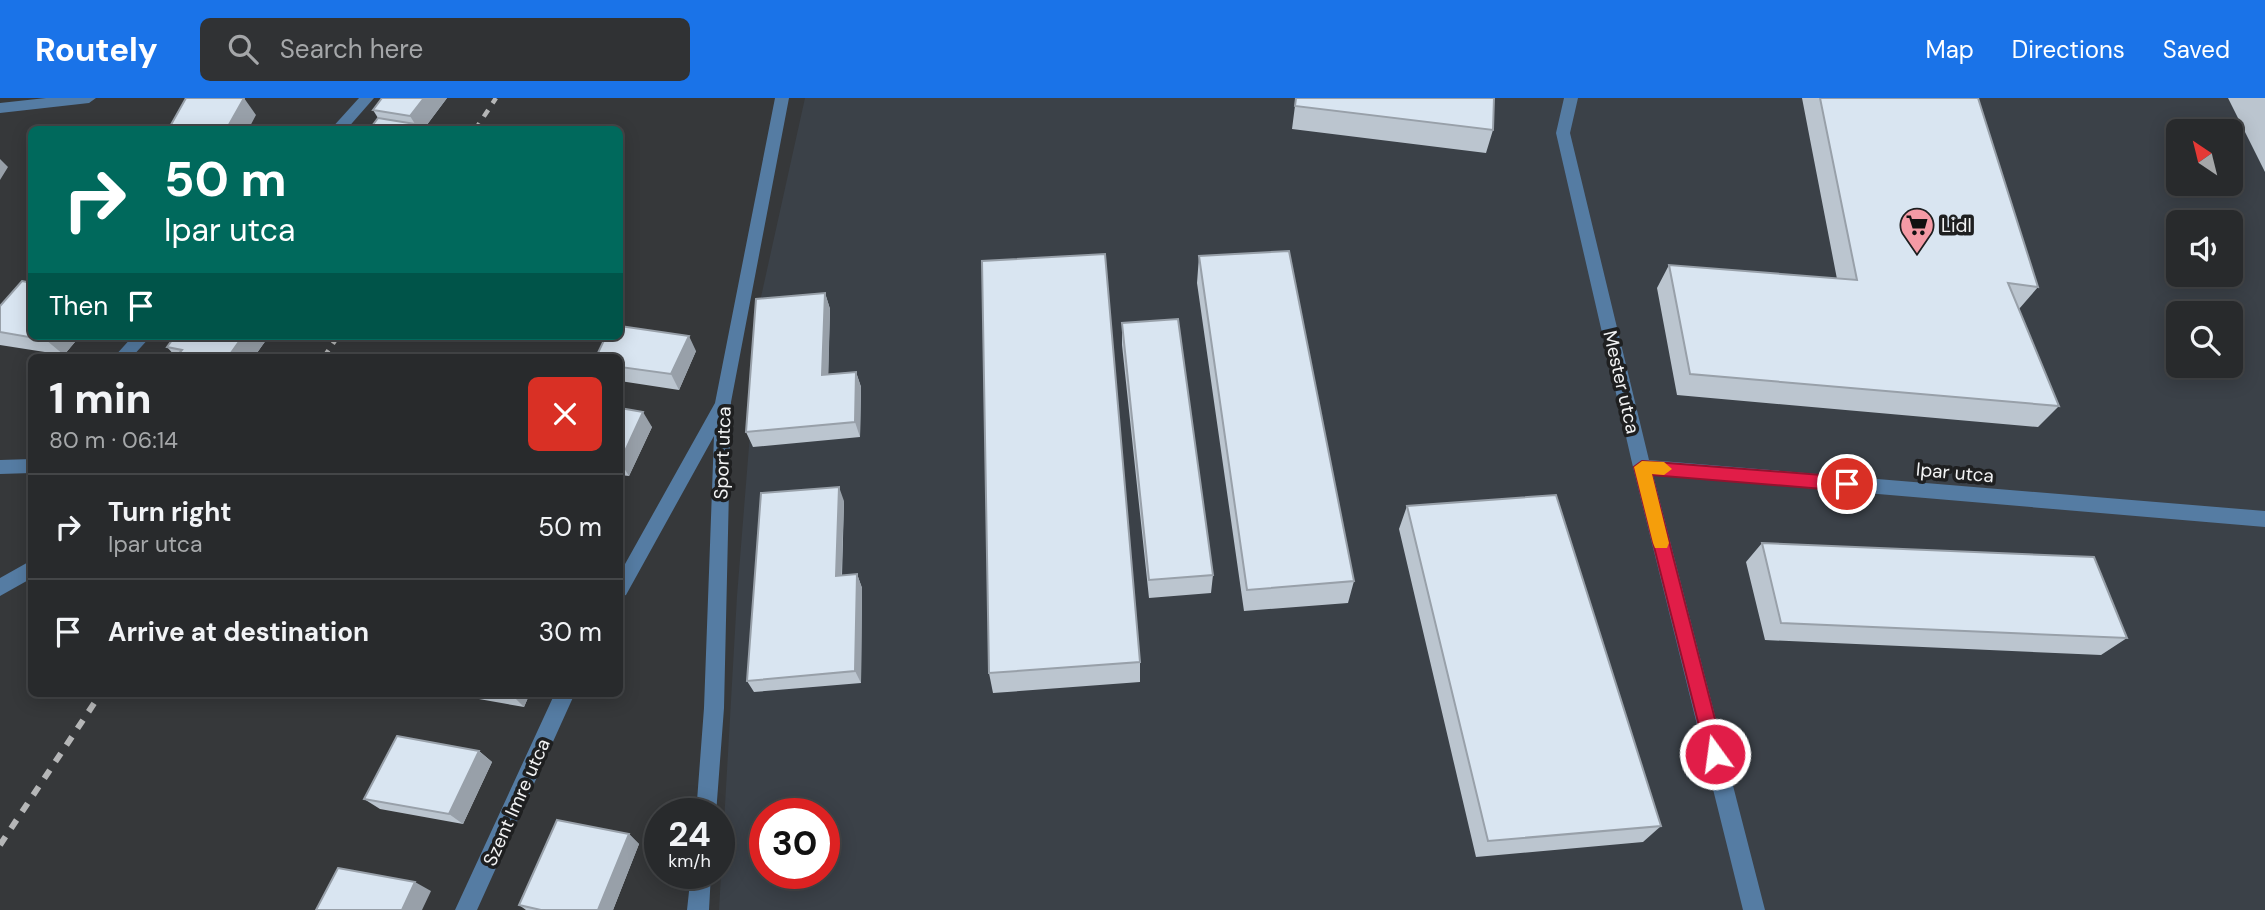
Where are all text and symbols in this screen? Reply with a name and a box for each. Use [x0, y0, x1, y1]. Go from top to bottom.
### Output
search box [200, 18, 690, 81]
text: Routely [35, 28, 158, 71]
icon: search [224, 30, 262, 68]
text: Search here [280, 32, 423, 66]
text: Map [1926, 34, 1974, 65]
text: Directions [2012, 34, 2125, 65]
text: Saved [2163, 34, 2230, 65]
north arrow [2166, 119, 2244, 196]
map controls [2166, 119, 2243, 378]
text: 50 m [164, 147, 287, 211]
icon: right [49, 154, 140, 245]
supermarket icon: Lidl [1898, 206, 1936, 255]
text: Ipar utca [164, 209, 295, 251]
button: sound [2166, 210, 2243, 287]
place label: Lidl [1941, 213, 1972, 238]
icon: arrive [122, 287, 160, 325]
text: Then [49, 289, 108, 323]
button: search [2166, 301, 2243, 378]
street label: Mester utca [1597, 328, 1646, 436]
text: 1 min [49, 371, 152, 426]
button: close [528, 377, 602, 451]
street label: Sport utca [708, 406, 737, 500]
text: 80 m · 06:14 [49, 425, 178, 455]
pin [1817, 454, 1877, 514]
street label: Ipar utca [1915, 457, 1995, 488]
icon: arrive [1828, 465, 1866, 503]
text: Turn right [108, 495, 232, 529]
icon: right [49, 508, 87, 546]
text: 50 m [538, 510, 602, 544]
text: Ipar utca [108, 529, 202, 559]
icon: arrive [49, 613, 87, 651]
text: Arrive at destination [108, 615, 369, 649]
text: 30 m [539, 615, 602, 649]
position arrow [1678, 717, 1752, 791]
street label: Szent Imre utca [477, 734, 556, 870]
speed limit sign: 30 [749, 798, 840, 889]
text: 24 [668, 811, 711, 857]
text: km/h [668, 849, 711, 873]

